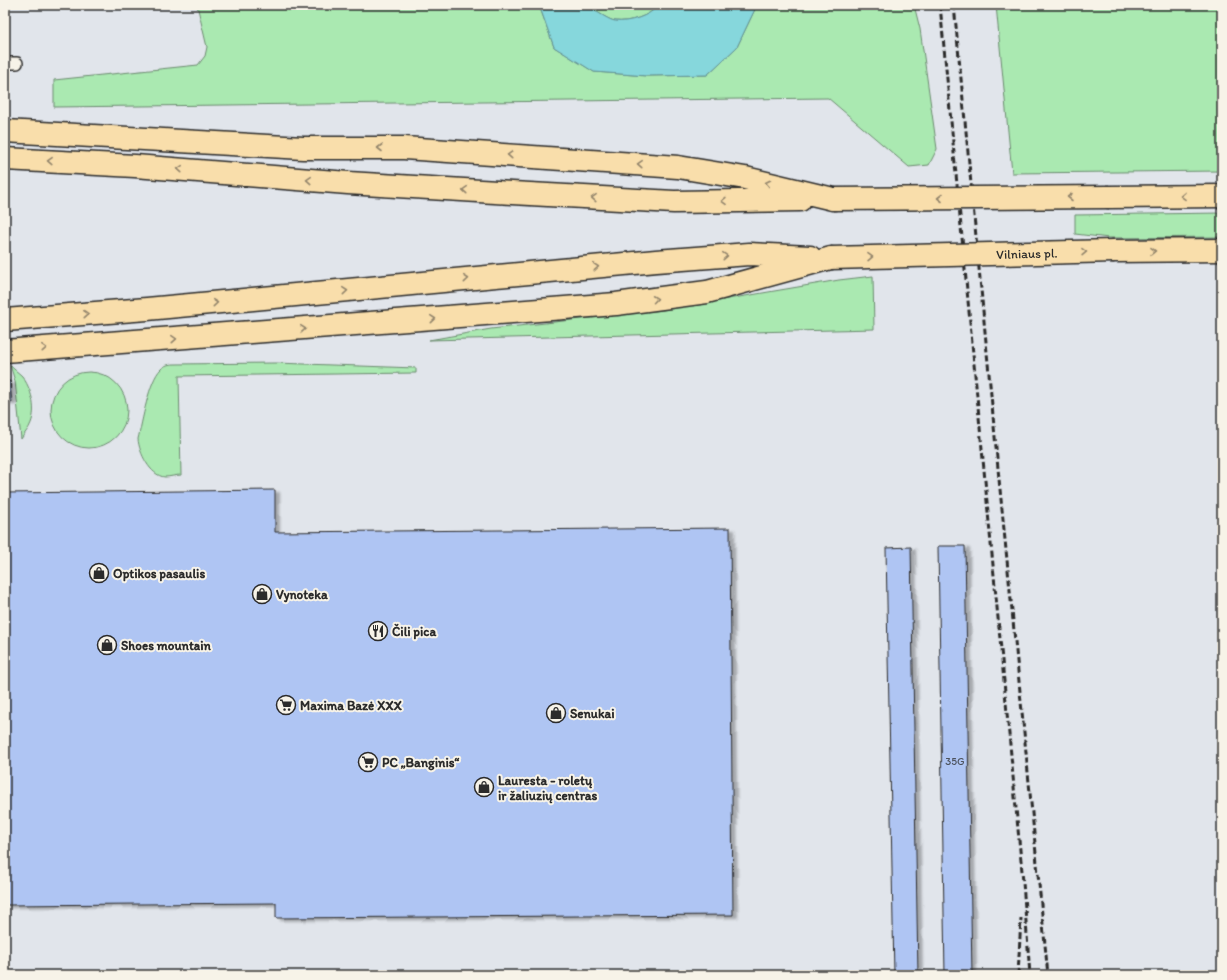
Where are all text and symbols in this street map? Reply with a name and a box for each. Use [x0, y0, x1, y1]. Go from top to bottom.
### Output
one-way arrow [377, 144, 383, 152]
one-way arrow [507, 151, 513, 160]
one-way arrow [47, 157, 53, 166]
one-way arrow [637, 160, 643, 169]
one-way arrow [177, 165, 183, 174]
one-way arrow [306, 175, 312, 184]
one-way arrow [765, 180, 771, 188]
one-way arrow [462, 186, 468, 195]
one-way arrow [1180, 192, 1186, 200]
one-way arrow [591, 193, 597, 202]
one-way arrow [1067, 193, 1073, 201]
one-way arrow [937, 194, 943, 202]
one-way arrow [721, 197, 727, 205]
street label: Vilniaus pl. [996, 245, 1058, 262]
one-way arrow [1150, 247, 1156, 255]
one-way arrow [1081, 248, 1087, 256]
one-way arrow [722, 252, 728, 261]
one-way arrow [867, 253, 873, 261]
one-way arrow [593, 263, 599, 272]
one-way arrow [463, 275, 469, 284]
one-way arrow [342, 287, 348, 296]
one-way arrow [652, 295, 658, 304]
one-way arrow [212, 299, 218, 308]
one-way arrow [83, 310, 89, 319]
one-way arrow [430, 314, 436, 323]
one-way arrow [300, 324, 306, 333]
one-way arrow [170, 334, 177, 343]
one-way arrow [41, 344, 47, 353]
shop icon: Optikos pasaulis [88, 562, 110, 584]
place label: Optikos pasaulis [113, 566, 205, 582]
shop icon: Vynoteka [251, 583, 273, 605]
place label: Vynoteka [276, 587, 328, 603]
restaurant icon: Čili pica [367, 620, 389, 642]
place label: Čili pica [392, 623, 436, 640]
shop icon: Shoes mountain [96, 634, 118, 656]
place label: Shoes mountain [121, 638, 211, 653]
supermarket icon: Maxima Bazė XXX [275, 694, 297, 716]
place label: Maxima Bazė XXX [300, 698, 402, 713]
shop icon: Senukai [545, 702, 567, 724]
place label: Senukai [570, 706, 615, 721]
supermarket icon: PC „Banginis“ [357, 751, 379, 773]
place label: PC „Banginis“ [382, 755, 460, 771]
house number: 35G [945, 755, 965, 768]
place label: Lauresta - roletų ir žaliuzių centras [498, 773, 598, 804]
shop icon: Lauresta - roletų ir žaliuzių centras [473, 776, 495, 798]

